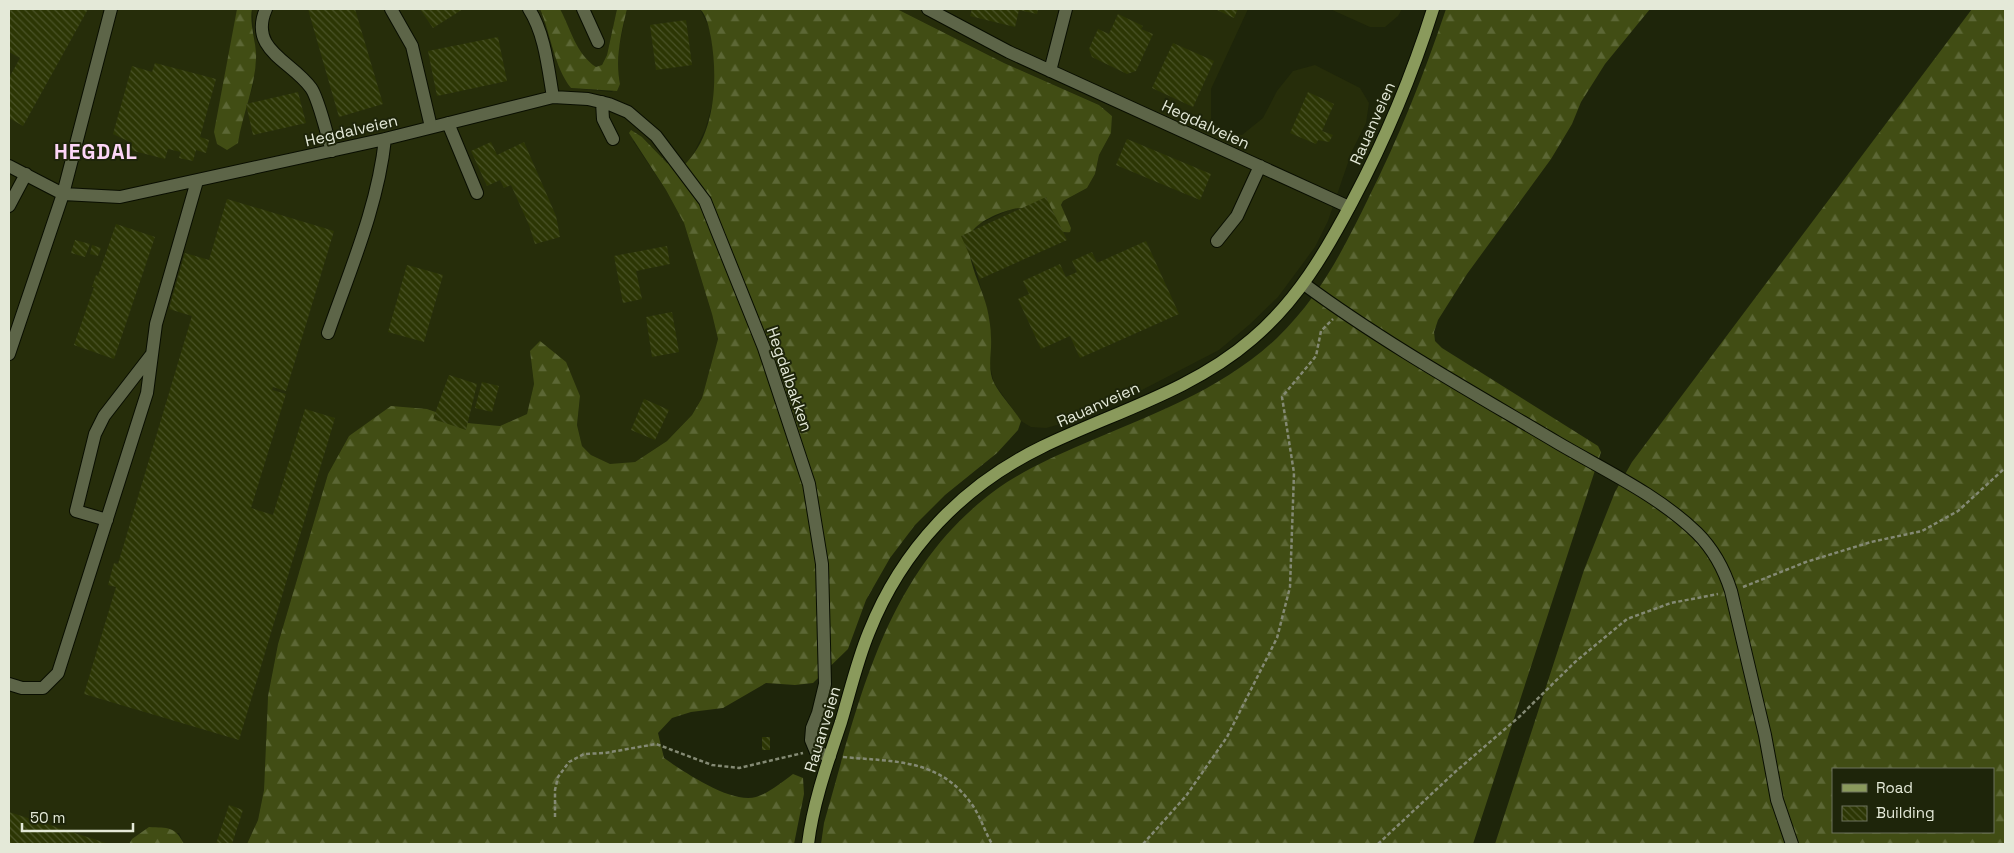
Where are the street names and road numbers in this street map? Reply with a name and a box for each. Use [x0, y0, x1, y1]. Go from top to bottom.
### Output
street label: Rauanveien [1345, 78, 1400, 168]
street label: Hegdalveien [1158, 95, 1253, 154]
street label: Hegdalveien [303, 110, 400, 151]
street label: Hegdalbakken [762, 324, 817, 434]
street label: Rauanveien [1053, 377, 1143, 432]
street label: Rauanveien [799, 684, 845, 775]

